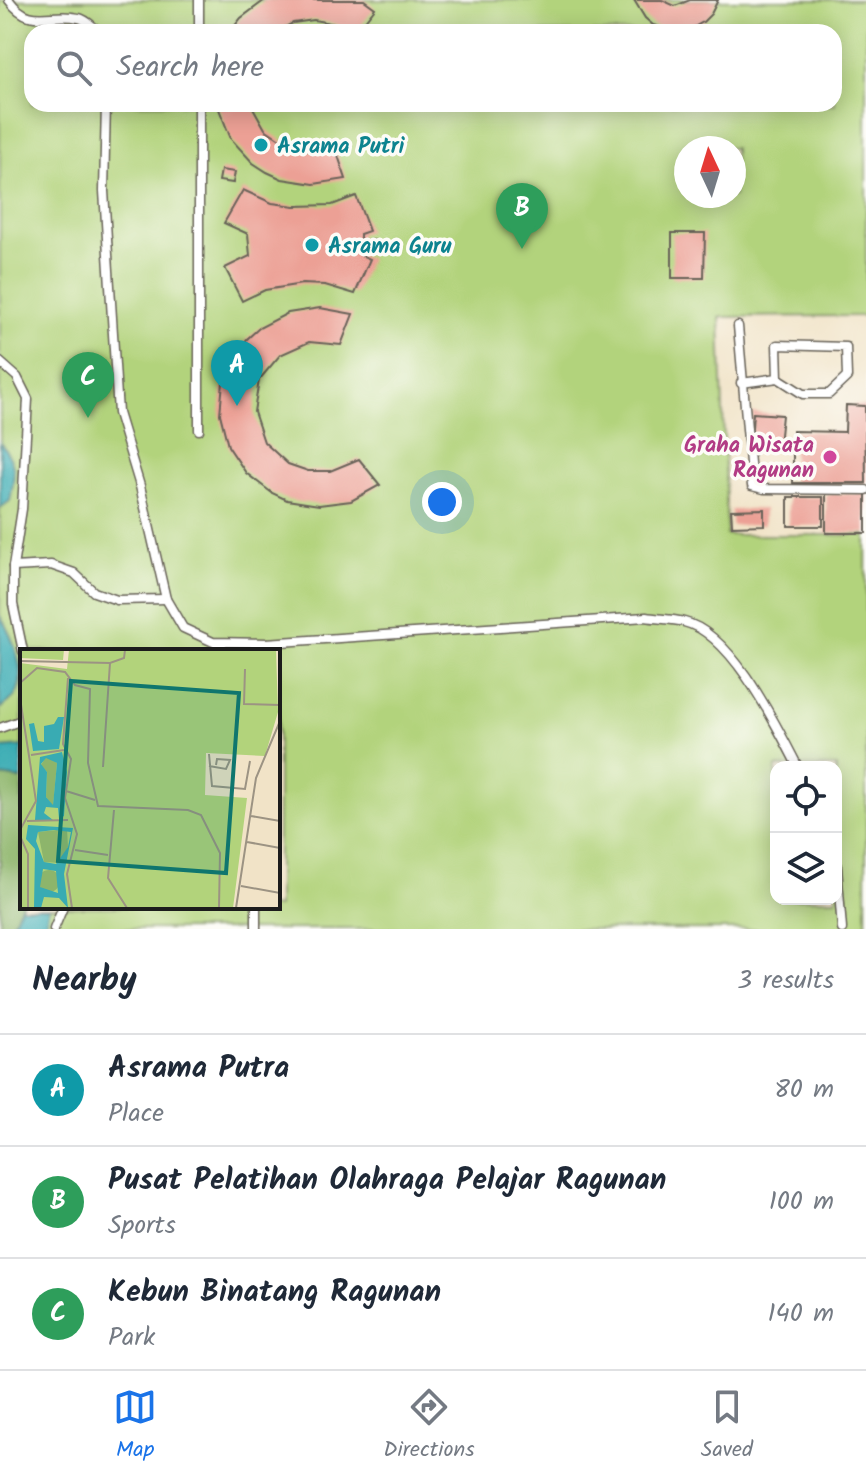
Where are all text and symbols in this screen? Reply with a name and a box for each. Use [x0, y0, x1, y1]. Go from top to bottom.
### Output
search box [24, 24, 842, 112]
text: Search here [116, 44, 264, 92]
icon: search [52, 46, 96, 90]
place label: Asrama Putri [277, 130, 406, 165]
marker: Asrama Putri [252, 136, 270, 154]
north arrow [674, 136, 746, 208]
pin: B [496, 183, 548, 249]
place label: Asrama Guru [328, 230, 452, 265]
marker: Asrama Guru [303, 236, 321, 254]
pin: A [211, 340, 263, 406]
pin: C [62, 352, 114, 418]
place label: Graha Wisata Ragunan [684, 429, 814, 489]
marker: Graha Wisata Ragunan [821, 448, 839, 466]
your location [422, 482, 462, 522]
inset map [20, 649, 280, 909]
map controls [770, 761, 842, 905]
button: locate [770, 761, 842, 833]
button: layers [770, 833, 842, 905]
text: Nearby [32, 954, 137, 1008]
text: 3 results [737, 960, 834, 1002]
text: Asrama Putra [108, 1045, 289, 1093]
text: A [50, 1069, 66, 1111]
text: 80 m [774, 1069, 834, 1111]
text: Place [108, 1093, 164, 1135]
text: Pusat Pelatihan Olahraga Pelajar Ragunan [108, 1157, 666, 1205]
text: B [50, 1181, 66, 1223]
text: 100 m [769, 1181, 834, 1223]
text: Sports [108, 1205, 176, 1247]
text: Kebun Binatang Ragunan [108, 1269, 441, 1317]
text: C [50, 1293, 66, 1335]
text: 140 m [767, 1293, 834, 1335]
text: Park [108, 1317, 155, 1359]
tab: Map [113, 1385, 157, 1468]
tab: Directions [383, 1385, 475, 1468]
tab: Saved [701, 1385, 753, 1468]

